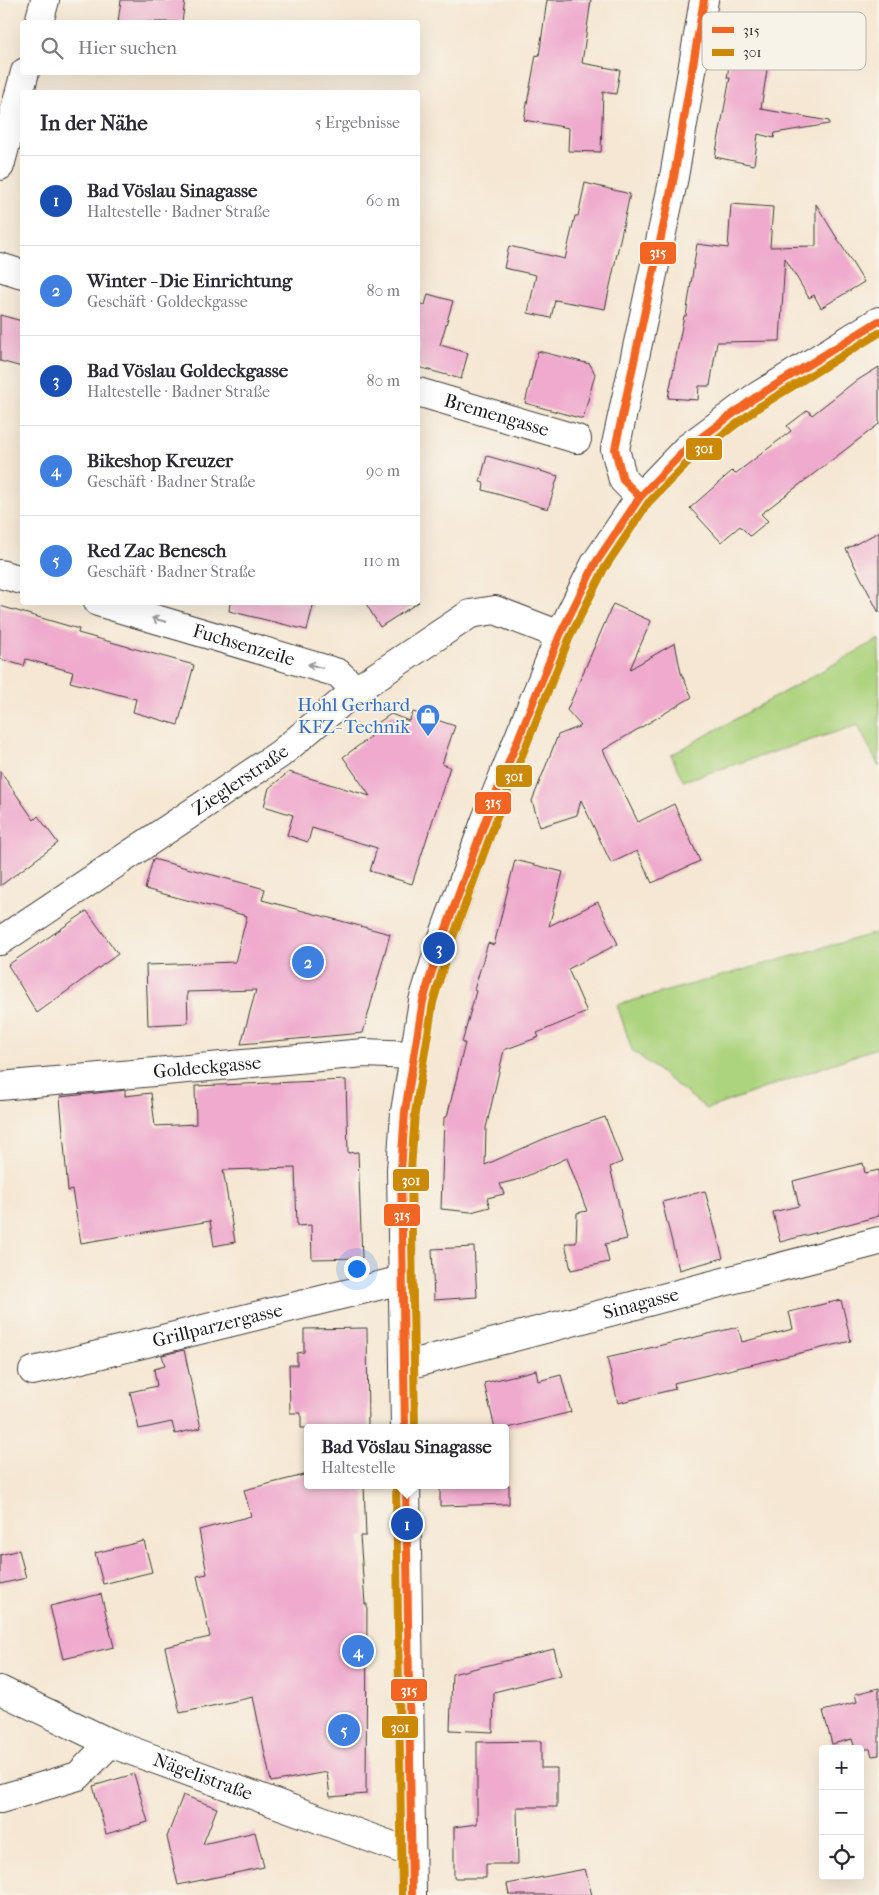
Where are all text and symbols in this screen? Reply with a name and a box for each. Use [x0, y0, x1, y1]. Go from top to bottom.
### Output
legend [702, 12, 866, 70]
search box [20, 20, 420, 75]
text: 315 [743, 22, 760, 39]
icon: search [38, 34, 66, 62]
text: Hier suchen [78, 37, 177, 59]
text: 301 [743, 44, 761, 61]
text: In der Nähe [40, 111, 148, 135]
text: 5 Ergebnisse [315, 113, 400, 132]
text: Bad Vöslau Sinagasse [87, 180, 257, 202]
text: 1 [53, 191, 59, 210]
text: 60 m [366, 191, 400, 210]
text: Haltestelle · Badner Straße [87, 202, 270, 221]
line badge: 315 [639, 241, 677, 265]
text: 315 [650, 244, 666, 261]
text: Winter - Die Einrichtung [87, 270, 292, 292]
text: 2 [52, 281, 60, 300]
text: 80 m [366, 281, 400, 300]
text: Geschäft · Goldeckgasse [87, 292, 248, 311]
text: Bad Vöslau Goldeckgasse [87, 360, 288, 382]
text: 3 [53, 371, 59, 390]
text: 80 m [366, 371, 400, 390]
text: Haltestelle · Badner Straße [87, 382, 270, 401]
street label: Bremengasse [442, 389, 552, 441]
line badge: 301 [685, 437, 723, 461]
text: 301 [695, 440, 713, 457]
text: Bikeshop Kreuzer [87, 450, 233, 472]
text: 4 [51, 461, 61, 480]
text: 90 m [366, 461, 400, 480]
text: Geschäft · Badner Straße [87, 472, 255, 491]
text: Red Zac Benesch [87, 540, 227, 562]
text: 5 [53, 551, 59, 570]
text: 110 m [363, 551, 400, 570]
text: Geschäft · Badner Straße [87, 562, 255, 581]
one-way arrow [151, 615, 167, 625]
street label: Fuchsenzeile [190, 620, 297, 671]
one-way arrow [307, 661, 323, 671]
place label: Hohl Gerhard KFZ- Technik [297, 694, 411, 738]
shop icon: Hohl Gerhard KFZ- Technik [415, 703, 441, 737]
street label: Zieglerstraße [188, 741, 293, 820]
line badge: 301 [495, 764, 533, 788]
text: 301 [505, 768, 523, 785]
line badge: 315 [474, 791, 512, 815]
text: 315 [485, 794, 501, 811]
pin: 3 [423, 929, 455, 967]
pin: 2 [292, 943, 324, 981]
street label: Goldeckgasse [152, 1051, 262, 1083]
line badge: 301 [392, 1168, 430, 1192]
text: 301 [402, 1172, 420, 1189]
line badge: 315 [383, 1203, 421, 1227]
text: 315 [394, 1207, 410, 1224]
your location [344, 1256, 370, 1282]
street label: Sinagasse [601, 1283, 681, 1324]
street label: Grillparzergasse [150, 1299, 285, 1352]
popup [304, 1424, 509, 1489]
text: Bad Vöslau Sinagasse [321, 1436, 492, 1458]
text: Haltestelle [321, 1458, 395, 1477]
pin: 1 [391, 1505, 423, 1543]
pin: 4 [342, 1632, 374, 1670]
line badge: 315 [390, 1678, 428, 1702]
text: 315 [401, 1682, 417, 1699]
pin: 5 [328, 1711, 360, 1749]
line badge: 301 [381, 1715, 419, 1739]
text: 301 [391, 1719, 409, 1736]
map controls [819, 1745, 864, 1880]
button: + [819, 1745, 864, 1790]
street label: Nägelistraße [150, 1749, 255, 1805]
button: − [819, 1790, 864, 1835]
button: locate [819, 1835, 864, 1880]

